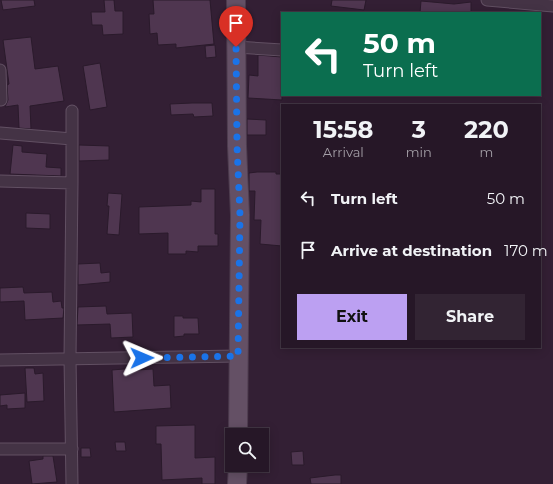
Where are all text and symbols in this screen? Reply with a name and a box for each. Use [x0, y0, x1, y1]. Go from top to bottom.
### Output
pin [219, 6, 253, 47]
icon: arrive [225, 12, 247, 34]
text: 50 m [363, 26, 436, 60]
icon: left [297, 28, 349, 80]
text: Turn left [363, 60, 438, 82]
text: 15:58 [313, 115, 373, 144]
text: 3 [412, 115, 426, 144]
text: 220 [464, 115, 509, 144]
text: Arrival [323, 144, 364, 160]
text: min [406, 144, 432, 160]
text: m [479, 144, 493, 160]
icon: left [297, 187, 319, 209]
text: Turn left [331, 189, 398, 208]
text: 50 m [487, 189, 525, 208]
icon: arrive [297, 239, 319, 261]
text: Arrive at destination [331, 241, 492, 260]
text: 170 m [504, 241, 548, 260]
button: Exit [297, 294, 407, 340]
button: Share [415, 294, 525, 340]
position arrow [121, 337, 163, 379]
map controls [225, 428, 269, 472]
button: search [225, 428, 269, 472]

